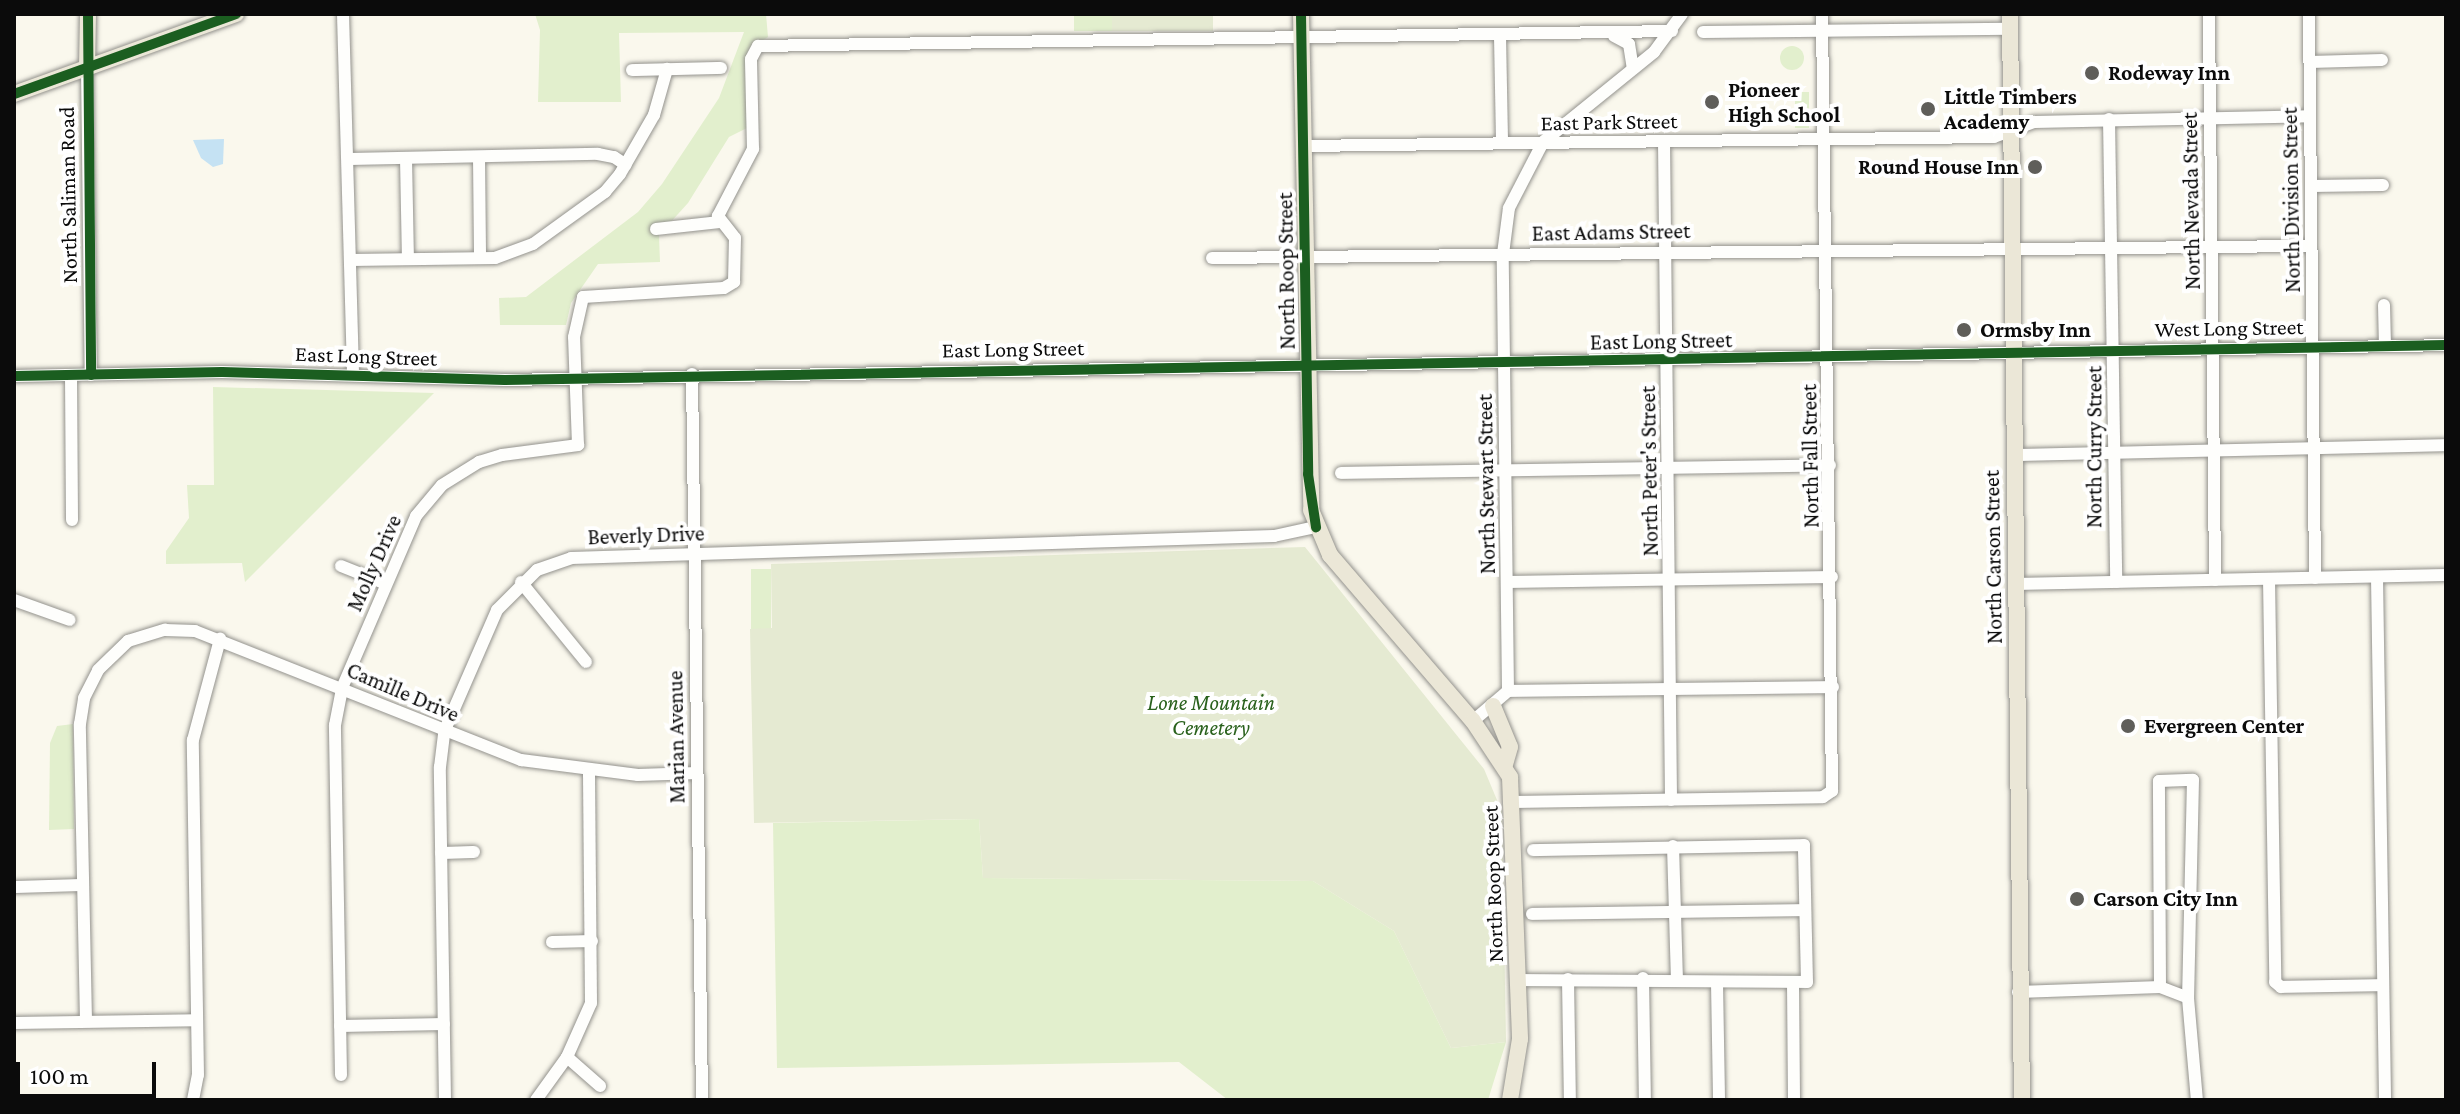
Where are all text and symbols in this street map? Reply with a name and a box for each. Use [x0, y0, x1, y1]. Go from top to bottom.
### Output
place label: Rodeway Inn [2108, 60, 2230, 86]
marker: Rodeway Inn [2083, 64, 2101, 82]
place label: Pioneer High School [1728, 76, 1840, 128]
place label: Little Timbers Academy [1944, 83, 2077, 134]
marker: Pioneer High School [1703, 93, 1721, 111]
marker: Little Timbers Academy [1919, 100, 1937, 118]
street label: North Saliman Road [53, 106, 83, 284]
street label: North Division Street [2276, 107, 2306, 293]
street label: East Park Street [1540, 108, 1678, 136]
street label: North Nevada Street [2176, 112, 2206, 290]
place label: Round House Inn [1858, 154, 2019, 180]
marker: Round House Inn [2026, 158, 2044, 176]
street label: North Roop Street [1271, 192, 1301, 350]
street label: East Adams Street [1532, 217, 1690, 247]
street label: West Long Street [2154, 314, 2304, 342]
place label: Ormsby Inn [1980, 317, 2091, 343]
marker: Ormsby Inn [1955, 321, 1973, 339]
street label: East Long Street [1590, 327, 1732, 355]
street label: East Long Street [942, 335, 1084, 363]
street label: East Long Street [294, 340, 438, 372]
street label: North Curry Street [2081, 366, 2107, 528]
street label: North Fall Street [1796, 384, 1824, 528]
street label: North Peter's Street [1634, 386, 1664, 556]
street label: North Stewart Street [1471, 394, 1501, 574]
street label: North Carson Street [1978, 470, 2008, 644]
street label: Molly Drive [341, 511, 407, 615]
street label: Beverly Drive [587, 520, 705, 550]
street label: Camille Drive [343, 656, 463, 728]
street label: Marian Avenue [662, 670, 690, 804]
park label: Lone Mountain Cemetery [1147, 689, 1275, 740]
place label: Evergreen Center [2144, 713, 2304, 739]
marker: Evergreen Center [2119, 717, 2137, 735]
street label: North Roop Street [1477, 805, 1509, 963]
place label: Carson City Inn [2093, 886, 2238, 912]
marker: Carson City Inn [2068, 890, 2086, 908]
scale bar [20, 1046, 160, 1096]
text: 100 m [30, 1062, 89, 1089]

